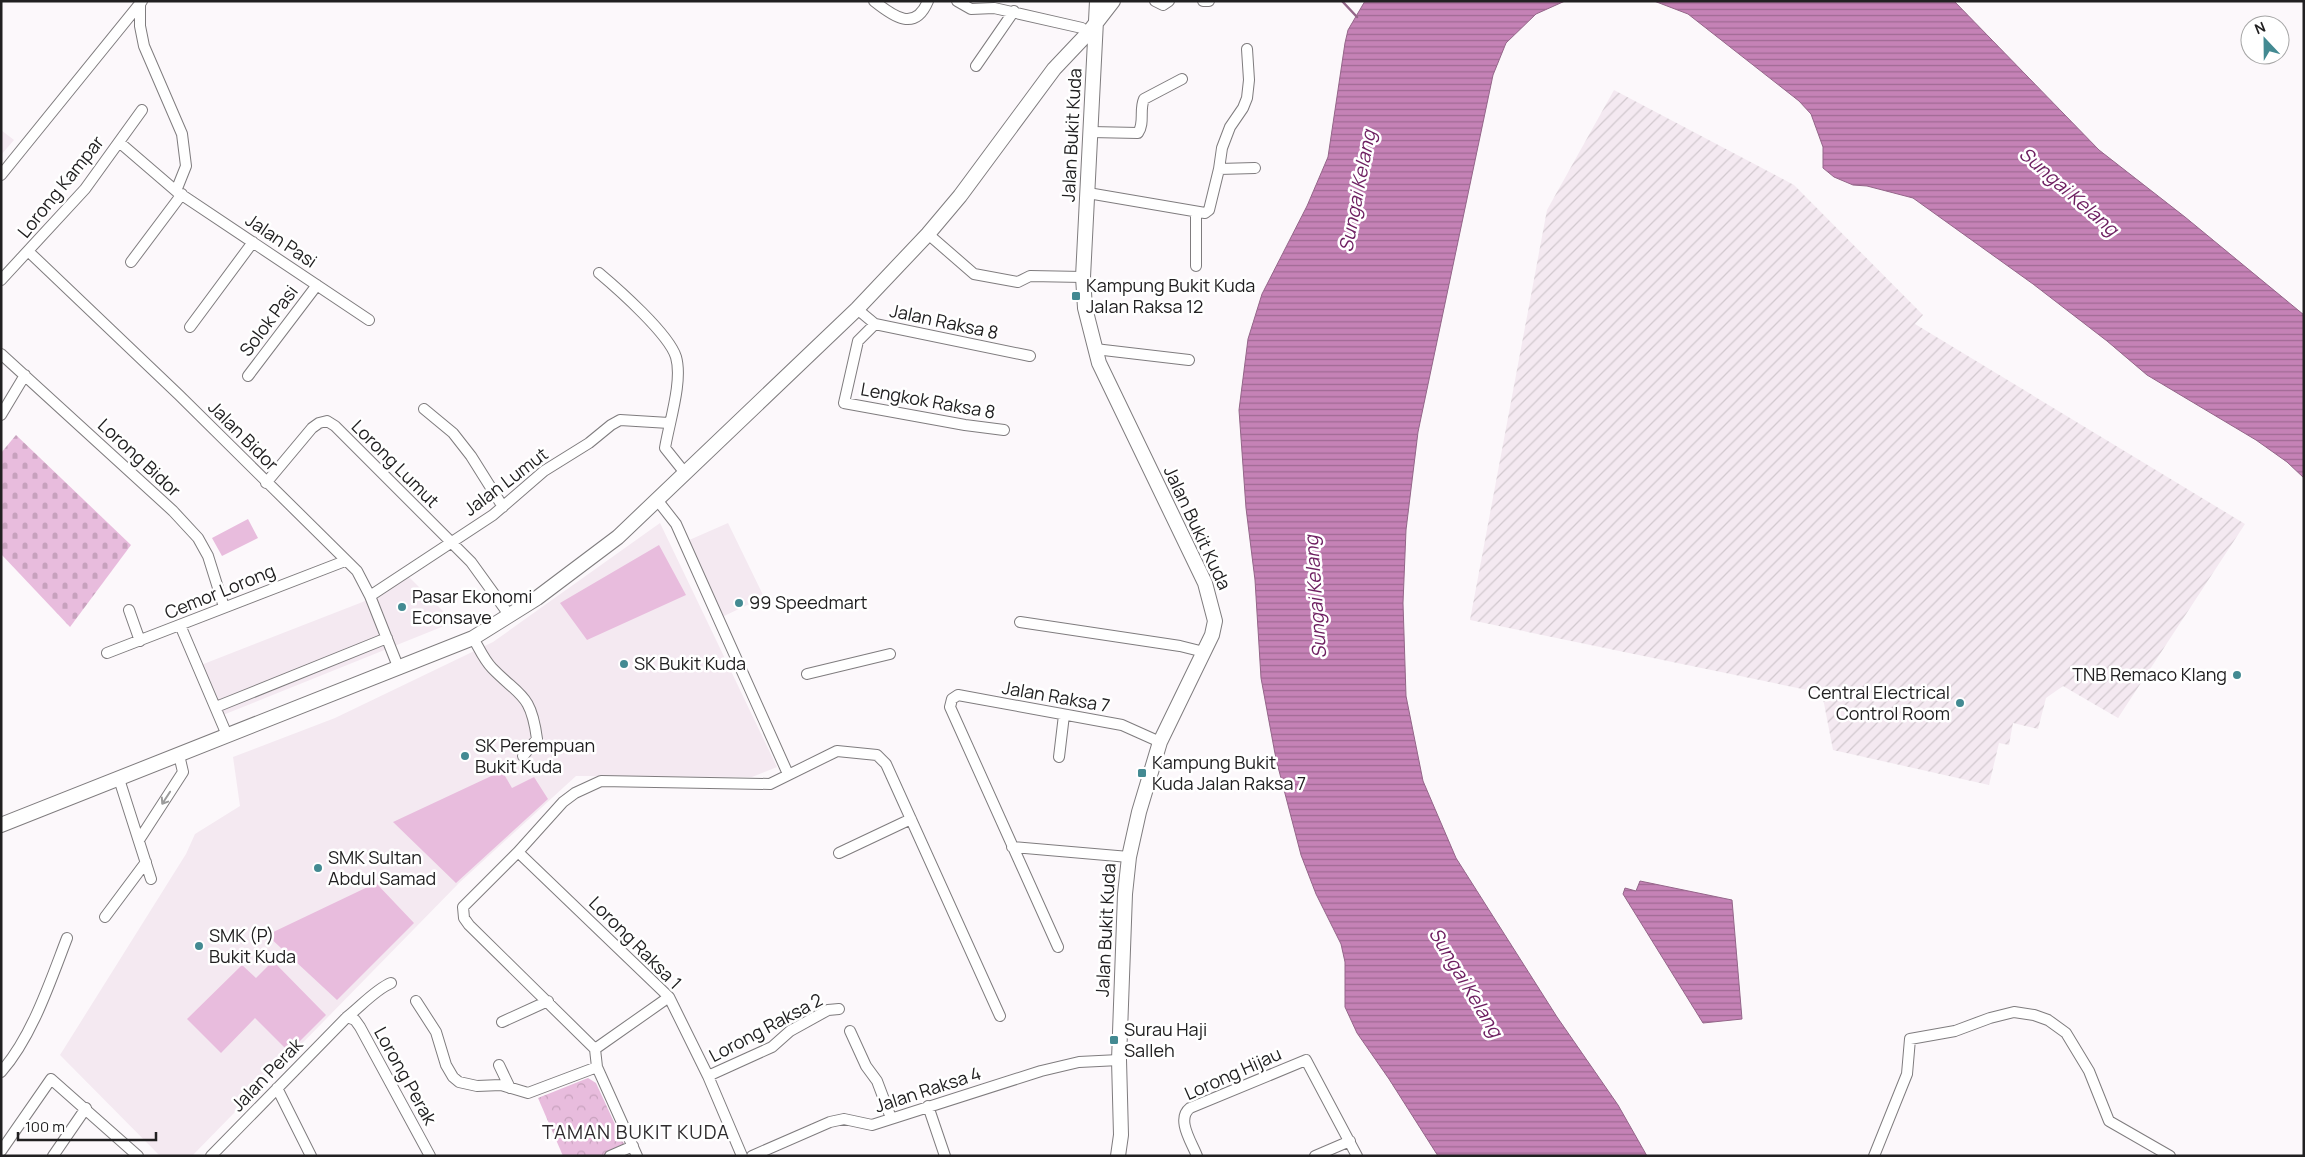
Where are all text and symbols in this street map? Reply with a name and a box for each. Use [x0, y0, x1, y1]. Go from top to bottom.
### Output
north arrow [2240, 15, 2290, 65]
text: N [2252, 17, 2268, 38]
street label: Jalan Bukit Kuda [1056, 67, 1086, 202]
water label: Sungai Kelang [1332, 126, 1382, 254]
street label: Lorong Kampar [12, 130, 109, 242]
water label: Sungai Kelang [2014, 141, 2125, 242]
street label: Jalan Pasi [241, 208, 322, 273]
place label: Kampung Bukit Kuda Jalan Raksa 12 [1086, 273, 1255, 318]
street label: Solok Pasi [234, 280, 303, 361]
marker: Kampung Bukit Kuda Jalan Raksa 12 [1070, 290, 1082, 302]
street label: Jalan Raksa 8 [888, 298, 1001, 344]
street label: Lengkok Raksa 8 [859, 376, 997, 424]
street label: Jalan Bidor [203, 395, 284, 476]
street label: Lorong Bidor [93, 413, 187, 502]
street label: Lorong Lumut [347, 414, 445, 512]
street label: Jalan Lumut [458, 442, 553, 521]
street label: Jalan Bukit Kuda [1159, 462, 1237, 593]
water label: Sungai Kelang [1298, 533, 1332, 659]
street label: Cemor Lorong [161, 558, 278, 624]
place label: Pasar Ekonomi Econsave [412, 584, 532, 629]
place label: 99 Speedmart [749, 590, 867, 614]
marker: 99 Speedmart [733, 597, 745, 609]
marker: Pasar Ekonomi Econsave [396, 601, 408, 613]
place label: SK Bukit Kuda [634, 651, 746, 675]
marker: SK Bukit Kuda [618, 658, 630, 670]
place label: TNB Remaco Klang [2072, 662, 2227, 686]
marker: TNB Remaco Klang [2231, 669, 2243, 681]
street label: Jalan Raksa 7 [1000, 675, 1112, 717]
place label: Central Electrical Control Room [1808, 680, 1950, 725]
marker: Central Electrical Control Room [1954, 697, 1966, 709]
place label: SK Perempuan Bukit Kuda [475, 733, 595, 778]
marker: SK Perempuan Bukit Kuda [459, 750, 471, 762]
place label: Kampung Bukit Kuda Jalan Raksa 7 [1152, 750, 1306, 795]
marker: Kampung Bukit Kuda Jalan Raksa 7 [1136, 767, 1148, 779]
one-way arrow [161, 790, 171, 804]
place label: SMK Sultan Abdul Samad [328, 845, 436, 890]
marker: SMK Sultan Abdul Samad [312, 862, 324, 874]
street label: Jalan Bukit Kuda [1090, 862, 1120, 997]
street label: Lorong Raksa 1 [584, 891, 687, 994]
water label: Sungai Kelang [1423, 922, 1510, 1043]
place label: SMK (P) Bukit Kuda [209, 923, 296, 968]
marker: SMK (P) Bukit Kuda [193, 940, 205, 952]
street label: Lorong Raksa 2 [705, 987, 826, 1067]
place label: Surau Haji Salleh [1124, 1017, 1207, 1062]
street label: Lorong Perak [369, 1022, 443, 1130]
street label: Jalan Perak [225, 1032, 308, 1116]
marker: Surau Haji Salleh [1108, 1034, 1120, 1046]
street label: Lorong Hijau [1180, 1041, 1285, 1105]
street label: Jalan Raksa 4 [871, 1061, 984, 1118]
scale bar [18, 1110, 155, 1142]
text: 100 m [25, 1116, 65, 1137]
district label: TAMAN BUKIT KUDA [542, 1119, 730, 1145]

